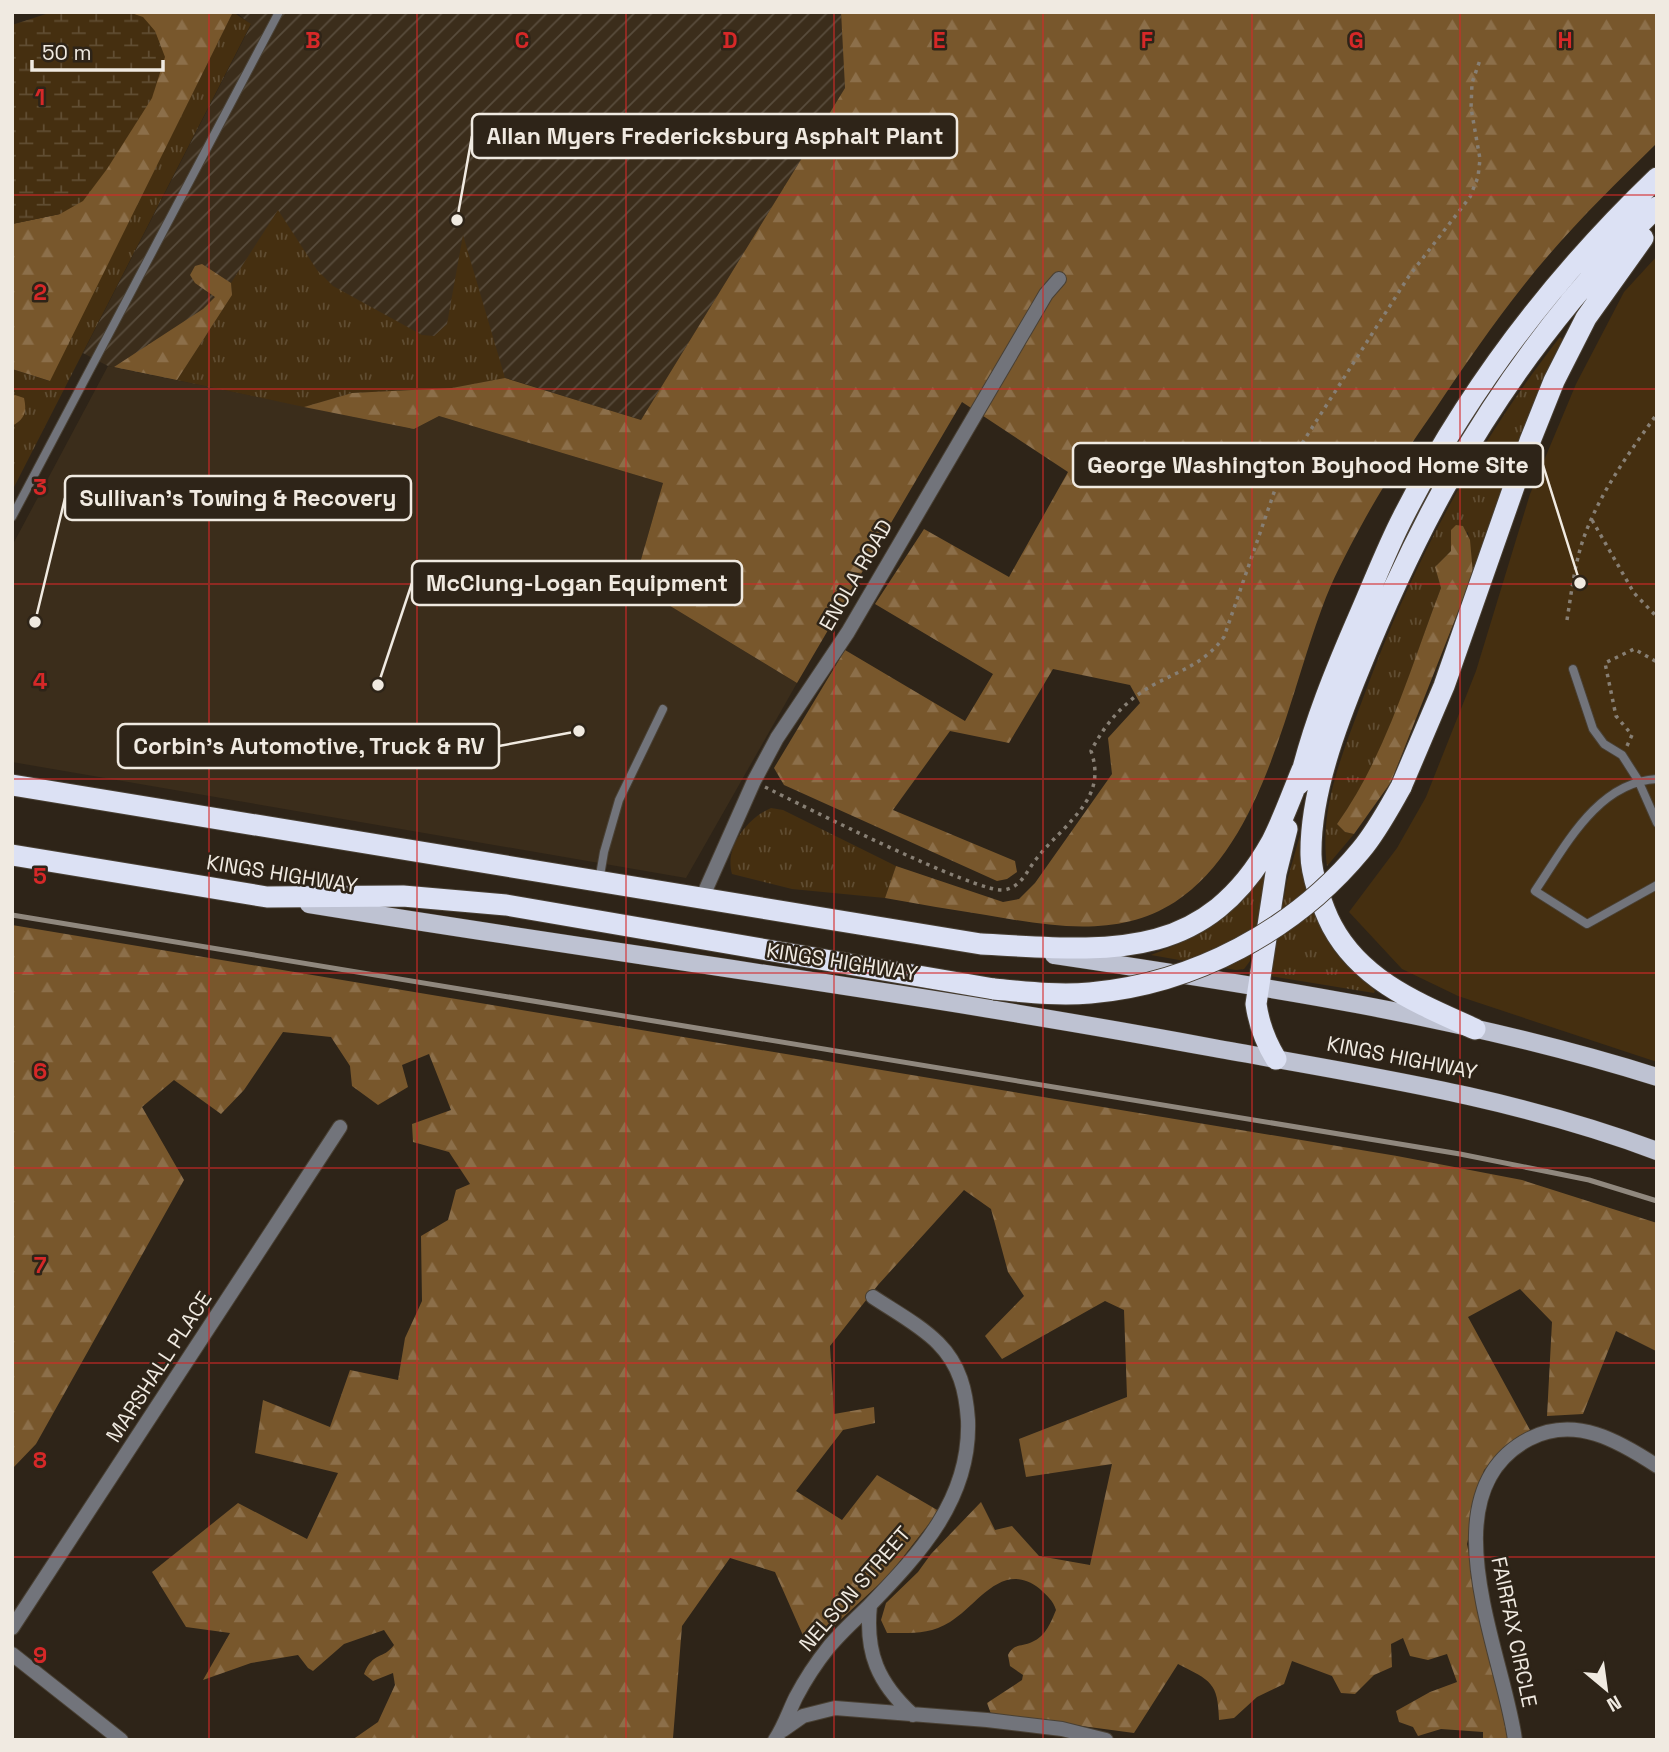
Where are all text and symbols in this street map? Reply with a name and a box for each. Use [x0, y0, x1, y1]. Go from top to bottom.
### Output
text: B [305, 25, 321, 55]
text: C [515, 25, 529, 55]
text: D [722, 25, 738, 55]
text: E [933, 25, 945, 55]
text: F [1141, 25, 1153, 55]
text: G [1348, 25, 1364, 55]
text: H [1557, 25, 1573, 55]
scale bar [32, 28, 163, 72]
text: 50 m [42, 39, 92, 66]
text: 1 [35, 82, 45, 112]
callout: Allan Myers Fredericksburg Asphalt Plant [472, 114, 957, 158]
text: Allan Myers Fredericksburg Asphalt Plant [487, 121, 943, 151]
text: 2 [33, 277, 47, 307]
callout: George Washington Boyhood Home Site [1073, 443, 1543, 487]
text: George Washington Boyhood Home Site [1087, 450, 1529, 480]
text: 3 [33, 472, 47, 502]
callout: Sullivan's Towing & Recovery [65, 476, 411, 520]
text: Sullivan's Towing & Recovery [79, 483, 397, 513]
street label: ENOLA ROAD [813, 514, 898, 635]
callout: McClung-Logan Equipment [412, 561, 742, 605]
text: McClung-Logan Equipment [426, 568, 728, 598]
text: 4 [33, 666, 48, 696]
callout: Corbin's Automotive, Truck & RV [118, 724, 499, 768]
text: Corbin's Automotive, Truck & RV [133, 731, 485, 761]
street label: KINGS HIGHWAY [204, 848, 360, 899]
text: 5 [33, 861, 47, 891]
street label: KINGS HIGHWAY [764, 936, 920, 987]
street label: KINGS HIGHWAY [1325, 1030, 1480, 1085]
text: 6 [33, 1056, 47, 1086]
text: 7 [34, 1250, 47, 1280]
street label: MARSHALL PLACE [100, 1286, 217, 1447]
text: 8 [33, 1445, 47, 1475]
street label: NELSON STREET [793, 1520, 916, 1657]
street label: FAIRFAX CIRCLE [1485, 1554, 1544, 1710]
text: 9 [33, 1640, 47, 1670]
north arrow [1571, 1654, 1641, 1724]
text: N [1602, 1689, 1626, 1717]

